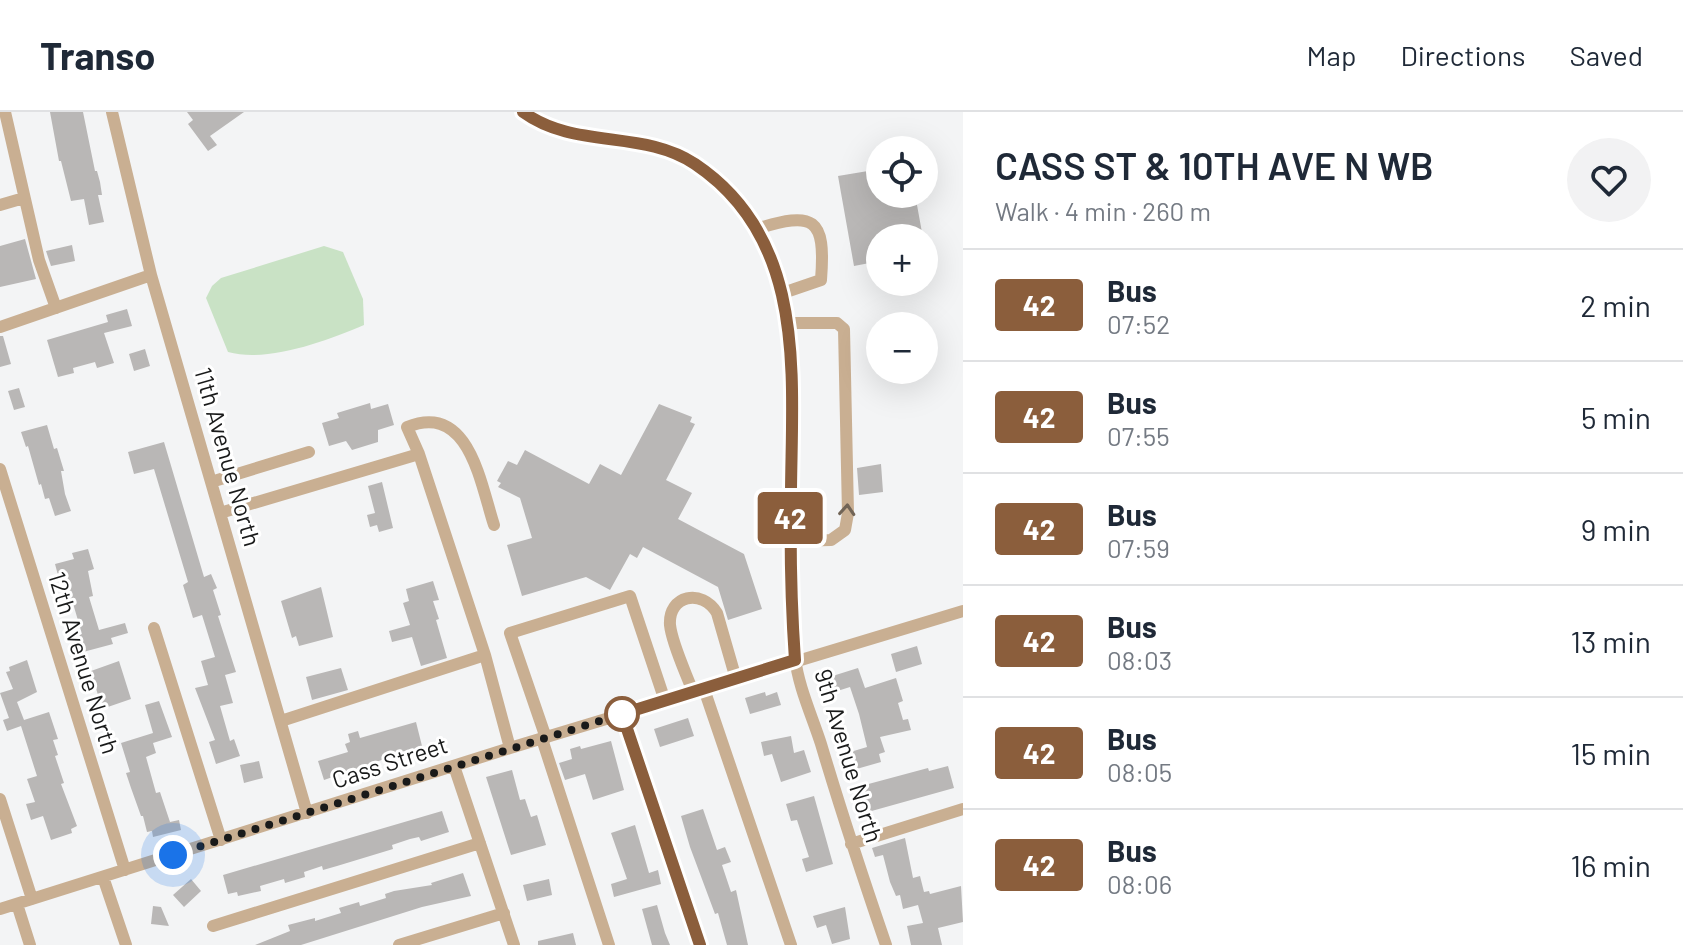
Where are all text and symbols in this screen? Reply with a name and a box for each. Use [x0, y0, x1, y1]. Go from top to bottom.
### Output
text: Transo [40, 32, 155, 78]
text: Map [1307, 38, 1356, 72]
text: Directions [1400, 38, 1526, 72]
text: Saved [1570, 38, 1643, 72]
map controls [866, 136, 938, 384]
button: locate [866, 136, 938, 208]
button: heart [1567, 138, 1651, 222]
text: CASS ST & 10TH AVE N WB [995, 142, 1434, 188]
text: Walk · 4 min · 260 m [995, 195, 1211, 226]
button: + [866, 224, 938, 296]
text: Bus [1107, 272, 1157, 308]
text: 2 min [1580, 287, 1651, 323]
text: 42 [1023, 288, 1055, 322]
text: 07:52 [1107, 308, 1170, 339]
button: − [866, 312, 938, 384]
street label: 11th Avenue North [189, 364, 268, 549]
text: Bus [1107, 384, 1157, 420]
text: 5 min [1581, 399, 1651, 435]
text: 42 [1023, 400, 1055, 434]
text: 07:55 [1107, 420, 1170, 451]
line badge: 42 [754, 492, 826, 544]
text: Bus [1107, 496, 1157, 532]
text: 42 [774, 501, 806, 535]
one-way arrow [838, 503, 855, 516]
text: 9 min [1581, 511, 1651, 547]
text: 42 [1023, 512, 1055, 546]
text: 07:59 [1107, 532, 1170, 563]
street label: 12th Avenue North [43, 568, 126, 757]
text: Bus [1107, 608, 1157, 644]
text: 13 min [1570, 623, 1651, 659]
text: 42 [1023, 624, 1055, 658]
text: 08:03 [1107, 644, 1172, 675]
street label: 9th Avenue North [809, 665, 890, 846]
unlabelled marker [605, 697, 639, 731]
text: Bus [1107, 720, 1157, 756]
street label: Cass Street [328, 729, 451, 794]
text: 15 min [1570, 735, 1651, 771]
text: 42 [1023, 736, 1055, 770]
text: 08:05 [1107, 756, 1172, 787]
text: Bus [1107, 832, 1157, 868]
your location [153, 835, 193, 875]
text: 16 min [1570, 847, 1651, 883]
text: 42 [1023, 848, 1055, 882]
text: 08:06 [1107, 868, 1172, 899]

